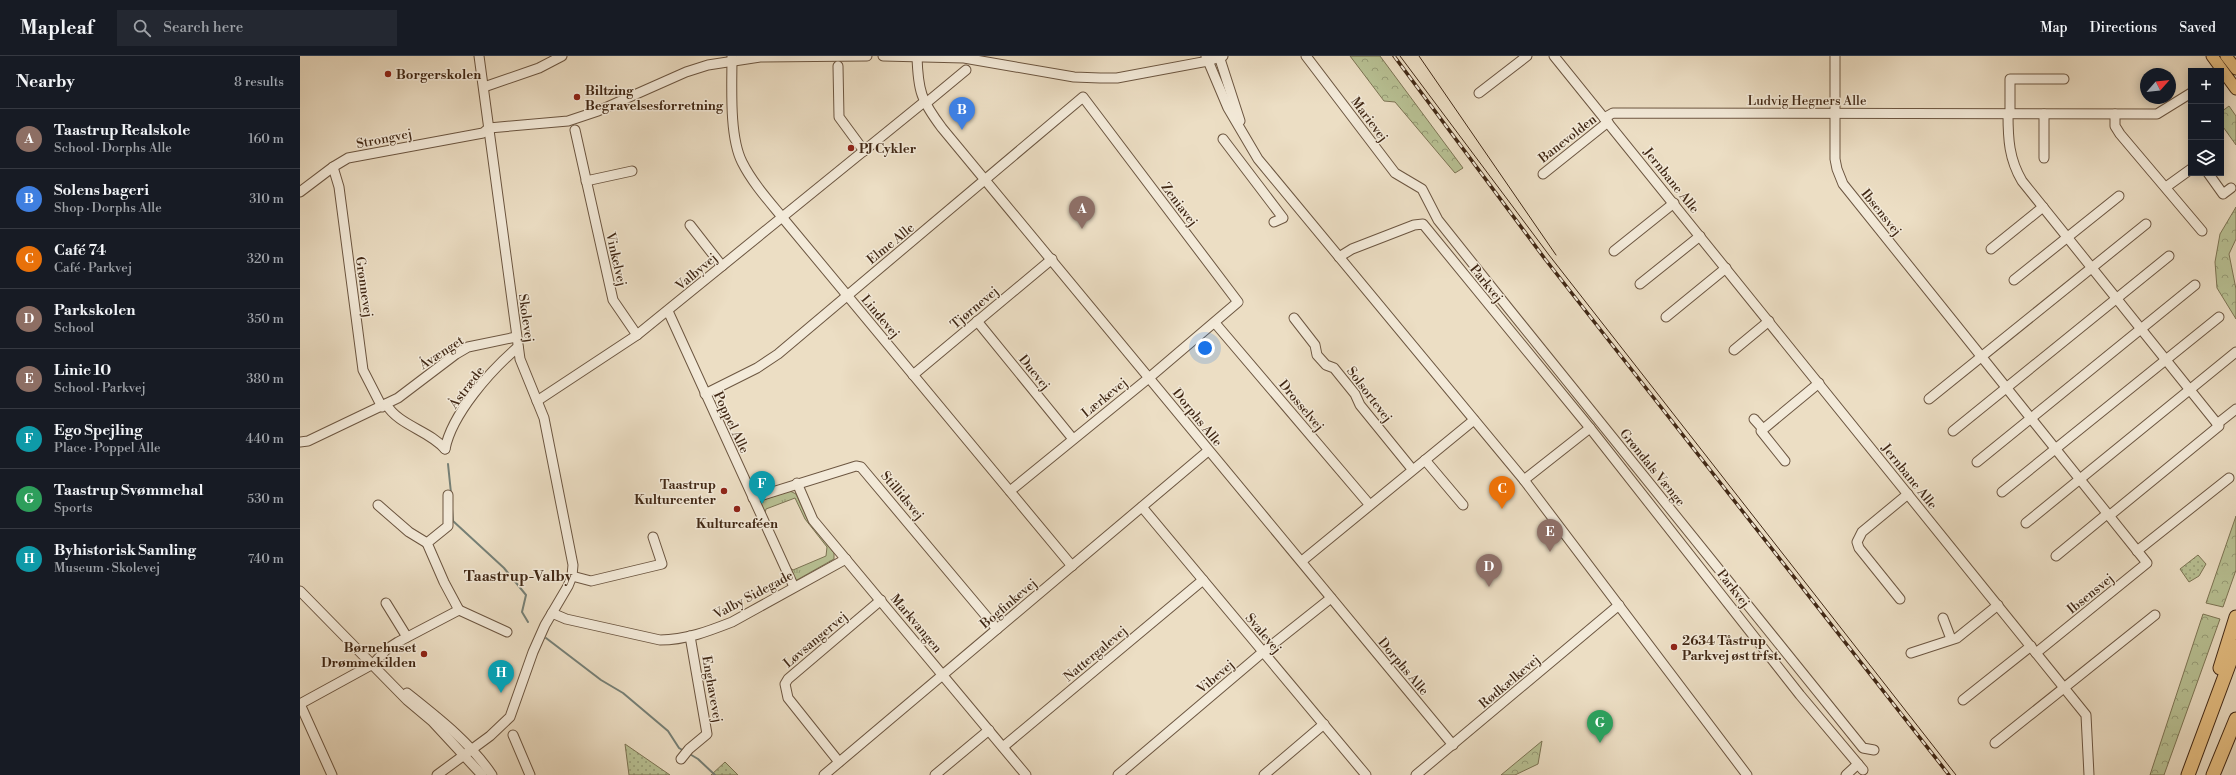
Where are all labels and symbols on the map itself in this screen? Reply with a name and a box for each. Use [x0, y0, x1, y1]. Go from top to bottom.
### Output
place label: Borgerskolen [396, 67, 481, 83]
north arrow [2140, 68, 2176, 104]
marker: Borgerskolen [383, 69, 393, 79]
place label: Biltzing Begravelsesforretning [585, 83, 724, 114]
marker: Biltzing Begravelsesforretning [572, 92, 582, 102]
street label: Ludvig Hegners Alle [1748, 93, 1867, 109]
street label: Marievej [1347, 94, 1391, 145]
pin: B [949, 97, 975, 130]
street label: Banevolden [1535, 111, 1600, 167]
street label: Strongvej [355, 126, 413, 152]
place label: PJ Cykler [859, 141, 917, 157]
marker: PJ Cykler [846, 143, 856, 153]
street label: Jernbane Alle [1639, 144, 1703, 217]
street label: Zeniavej [1158, 180, 1201, 230]
street label: Ibsensvej [1858, 186, 1905, 239]
pin: A [1069, 196, 1095, 229]
street label: Elme Alle [864, 219, 918, 268]
street label: Vinkelvej [602, 230, 630, 288]
street label: Valbyvej [672, 250, 721, 294]
street label: Grønnevej [352, 256, 376, 319]
street label: Parkvej [1466, 261, 1506, 306]
street label: Tjørnevej [947, 283, 1002, 332]
street label: Lindevej [857, 292, 903, 342]
street label: Skolevej [515, 293, 537, 343]
street label: Åvænget [415, 331, 467, 374]
your location [1195, 338, 1215, 358]
street label: Duevej [1015, 352, 1053, 394]
street label: Åstræde [444, 362, 488, 413]
street label: Solsortevej [1343, 364, 1395, 426]
street label: Lærkevej [1079, 375, 1131, 421]
street label: Drosselvej [1275, 377, 1327, 434]
street label: Dorphs Alle [1169, 385, 1226, 450]
street label: Poppel Alle [710, 389, 753, 456]
street label: Grøndals Vænge [1616, 426, 1689, 510]
street label: Jernbane Alle [1877, 440, 1941, 513]
street label: Stillidsvej [877, 468, 927, 523]
pin: F [749, 471, 775, 504]
pin: C [1489, 476, 1515, 509]
place label: Taastrup Kulturcenter [634, 477, 716, 508]
marker: Taastrup Kulturcenter [719, 486, 729, 496]
marker: Kulturcaféen [732, 504, 742, 514]
place label: Kulturcaféen [696, 516, 778, 532]
pin: E [1537, 519, 1563, 552]
pin: D [1476, 554, 1502, 587]
street label: Parkvej [1713, 566, 1753, 611]
district label: Taastrup-Valby [464, 567, 573, 586]
street label: Valby Sidegade [710, 567, 796, 623]
street label: Ibsensvej [2064, 570, 2117, 617]
street label: Bogfinkevej [976, 575, 1040, 633]
street label: Markvangen [887, 591, 946, 657]
street label: Løvsangervej [780, 608, 851, 671]
street label: Svalevej [1242, 610, 1285, 657]
street label: Nattergalevej [1061, 623, 1131, 685]
place label: 2634 Tåstrup Parkvej øst trfst. [1682, 633, 1782, 664]
street label: Dorphs Alle [1375, 635, 1432, 699]
place label: Børnehuset Drømmekilden [321, 640, 416, 671]
marker: 2634 Tåstrup Parkvej øst trfst. [1669, 642, 1679, 652]
marker: Børnehuset Drømmekilden [419, 649, 429, 659]
street label: Rødkælkevej [1476, 652, 1543, 712]
street label: Enghavevej [698, 655, 726, 724]
street label: Vibevej [1193, 657, 1238, 698]
pin: H [488, 660, 514, 693]
pin: G [1587, 710, 1613, 743]

